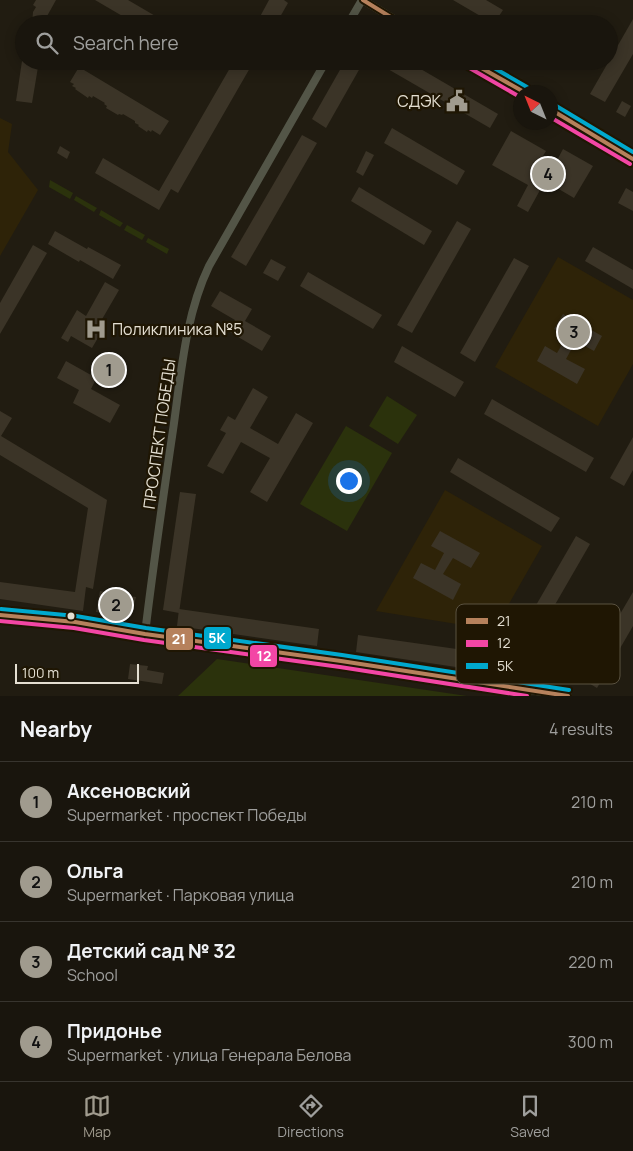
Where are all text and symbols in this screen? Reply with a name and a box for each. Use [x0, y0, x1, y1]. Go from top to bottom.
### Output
search box [15, 15, 618, 70]
icon: search [33, 29, 61, 57]
text: Search here [73, 30, 179, 56]
north arrow [513, 85, 558, 130]
public building icon: СДЭК [444, 88, 470, 114]
place label: СДЭК [397, 90, 442, 112]
pin: 4 [532, 155, 564, 193]
pin: 3 [558, 313, 590, 351]
hospital icon: Поликлиника №5 [83, 316, 109, 342]
place label: Поликлиника №5 [112, 318, 242, 340]
pin: 1 [93, 351, 125, 389]
street label: ПРОСПЕКТ ПОБЕДЫ [138, 357, 180, 511]
your location [336, 468, 362, 494]
pin: 2 [100, 586, 132, 624]
legend [456, 604, 620, 684]
unlabelled marker [66, 611, 76, 621]
text: 21 [497, 611, 510, 630]
line badge: 5К [203, 626, 232, 650]
line badge: 21 [165, 627, 194, 651]
text: 5К [208, 628, 227, 647]
text: 21 [172, 629, 186, 648]
text: 12 [497, 633, 510, 652]
line badge: 12 [249, 644, 278, 668]
text: 12 [257, 646, 271, 665]
text: 5К [497, 656, 514, 675]
scale bar [15, 661, 139, 684]
text: 100 m [22, 663, 59, 682]
text: Nearby [20, 715, 92, 743]
text: 4 results [549, 718, 613, 740]
text: Аксеновский [67, 778, 191, 804]
text: 1 [32, 791, 40, 813]
text: 210 m [571, 791, 613, 813]
text: Supermarket · проспект Победы [67, 804, 307, 826]
text: Ольга [67, 858, 123, 884]
text: 2 [31, 871, 41, 893]
text: 210 m [571, 871, 613, 893]
text: Supermarket · Парковая улица [67, 884, 294, 906]
text: Детский сад № 32 [67, 938, 236, 964]
text: 3 [31, 951, 41, 973]
text: 220 m [568, 951, 613, 973]
text: School [67, 964, 118, 986]
text: Придонье [67, 1018, 162, 1044]
text: 4 [31, 1031, 41, 1053]
text: 300 m [568, 1031, 613, 1053]
text: Supermarket · улица Генерала Белова [67, 1044, 351, 1066]
tab: Map [83, 1092, 111, 1141]
tab: Directions [278, 1092, 344, 1141]
tab: Saved [510, 1092, 550, 1141]

